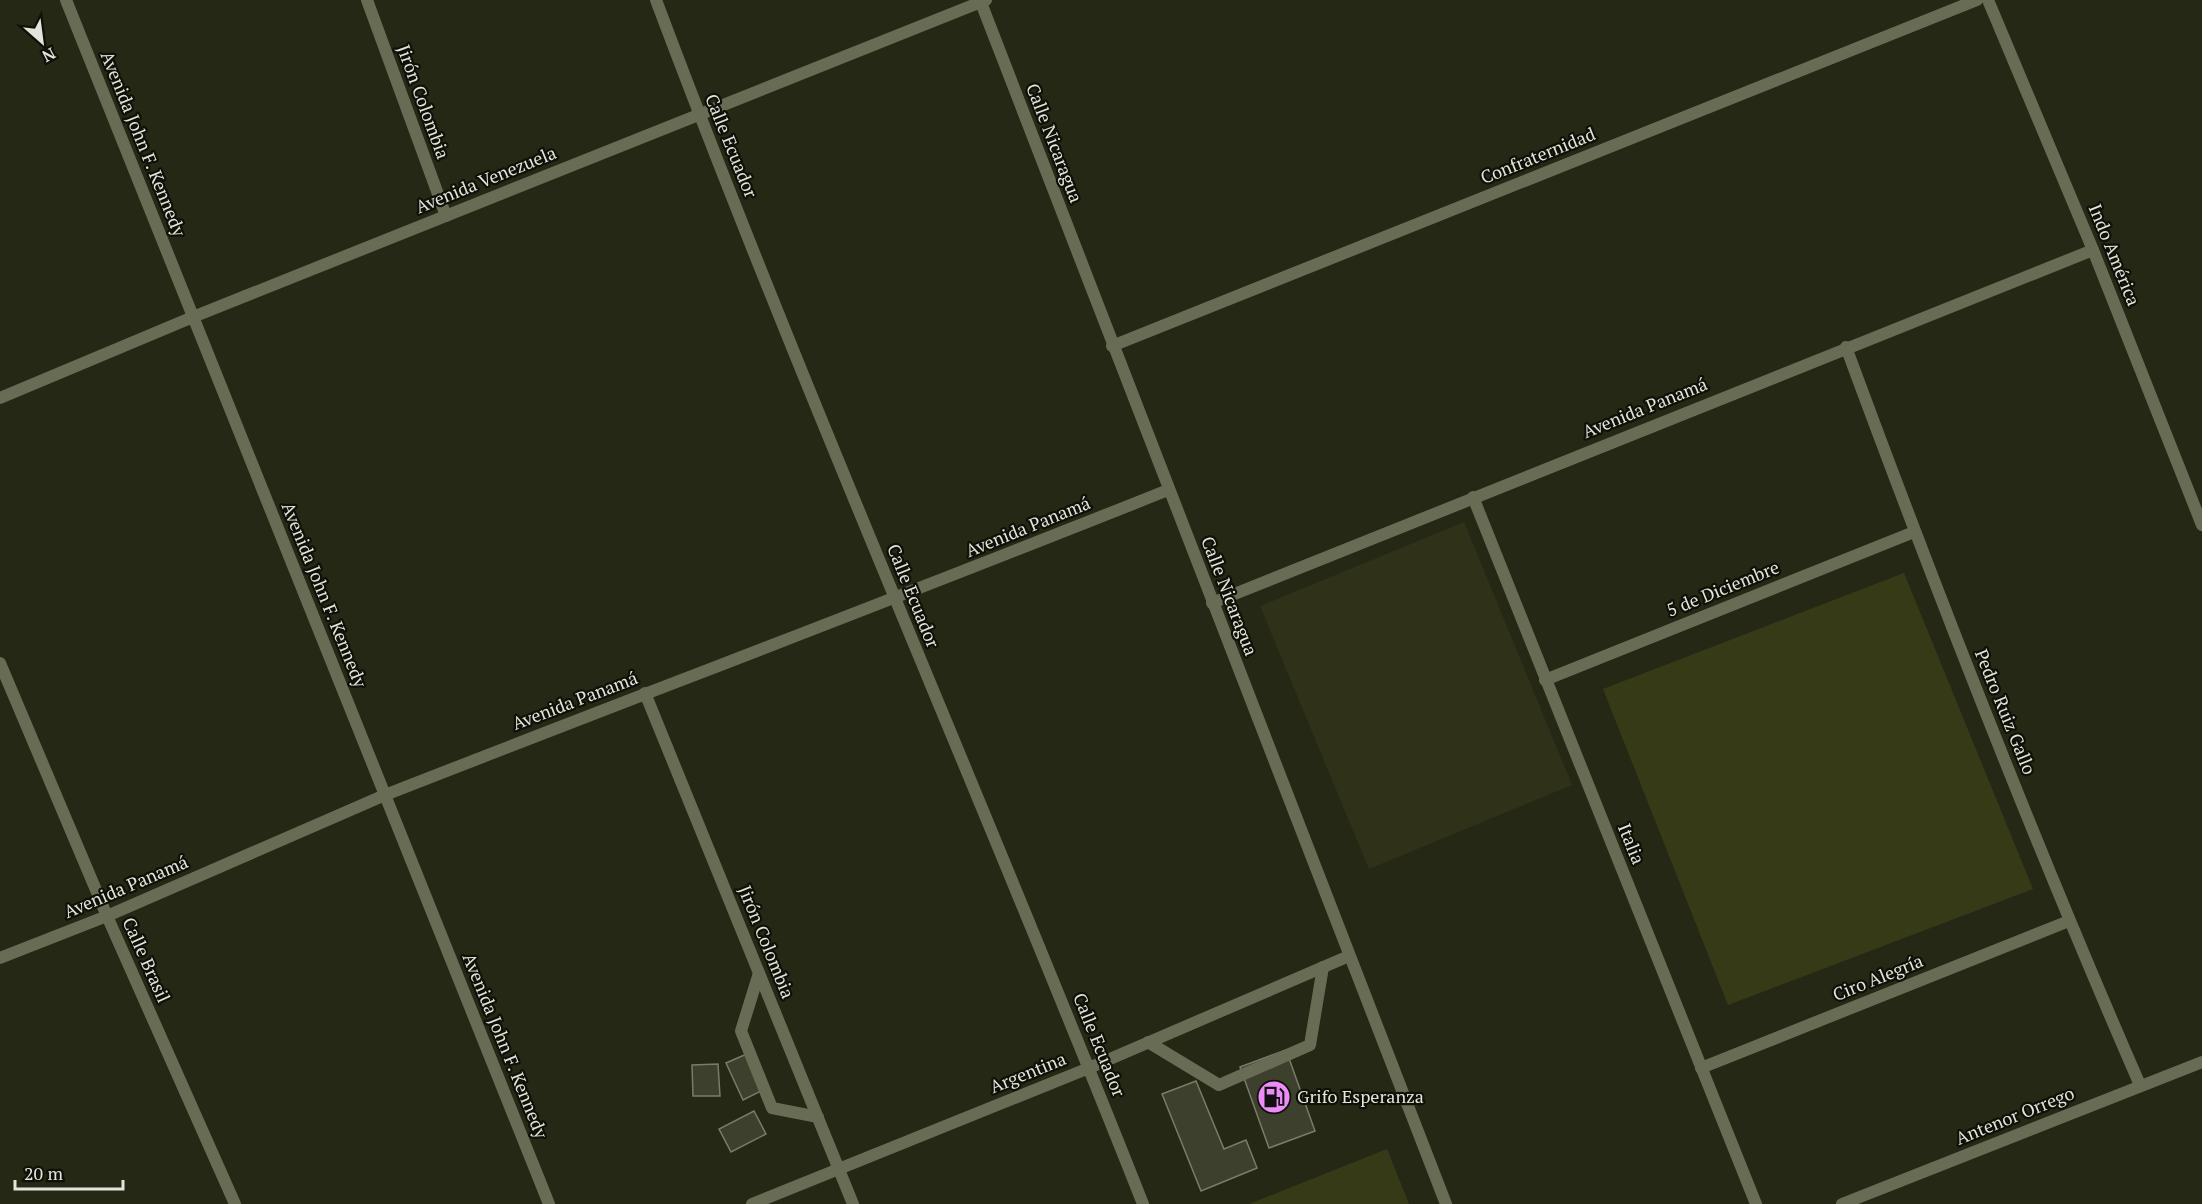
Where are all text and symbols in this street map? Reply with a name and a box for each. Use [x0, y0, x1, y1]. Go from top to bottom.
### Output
north arrow [12, 12, 72, 72]
street label: Jirón Colombia [392, 41, 456, 162]
text: N [39, 43, 60, 68]
street label: Avenida John F. Kennedy [96, 47, 192, 241]
street label: Calle Nicaragua [1021, 80, 1089, 206]
street label: Calle Ecuador [700, 90, 764, 201]
street label: Confraternidad [1477, 121, 1599, 189]
street label: Avenida Venezuela [412, 140, 560, 218]
street label: Indo América [2084, 200, 2146, 309]
street label: Avenida Panamá [1579, 371, 1711, 443]
street label: Avenida Panamá [962, 490, 1094, 562]
street label: Avenida John F. Kennedy [277, 498, 373, 692]
street label: Calle Nicaragua [1196, 533, 1264, 659]
street label: Calle Ecuador [882, 540, 946, 651]
street label: 5 de Diciembre [1663, 555, 1783, 622]
street label: Pedro Ruiz Gallo [1970, 645, 2042, 778]
street label: Avenida Panamá [508, 665, 641, 735]
street label: Italia [1613, 820, 1651, 868]
street label: Avenida Panamá [60, 849, 191, 923]
street label: Jirón Colombia [733, 882, 800, 1002]
street label: Calle Brasil [118, 913, 176, 1006]
street label: Ciro Alegría [1829, 948, 1926, 1006]
street label: Avenida John F. Kennedy [458, 949, 554, 1143]
street label: Calle Ecuador [1068, 989, 1132, 1100]
street label: Argentina [986, 1046, 1069, 1098]
fuel station icon: Grifo Esperanza [1256, 1079, 1292, 1115]
street label: Antenor Orrego [1952, 1080, 2078, 1150]
place label: Grifo Esperanza [1297, 1084, 1424, 1108]
scale bar [15, 1153, 123, 1191]
text: 20 m [24, 1161, 64, 1185]

